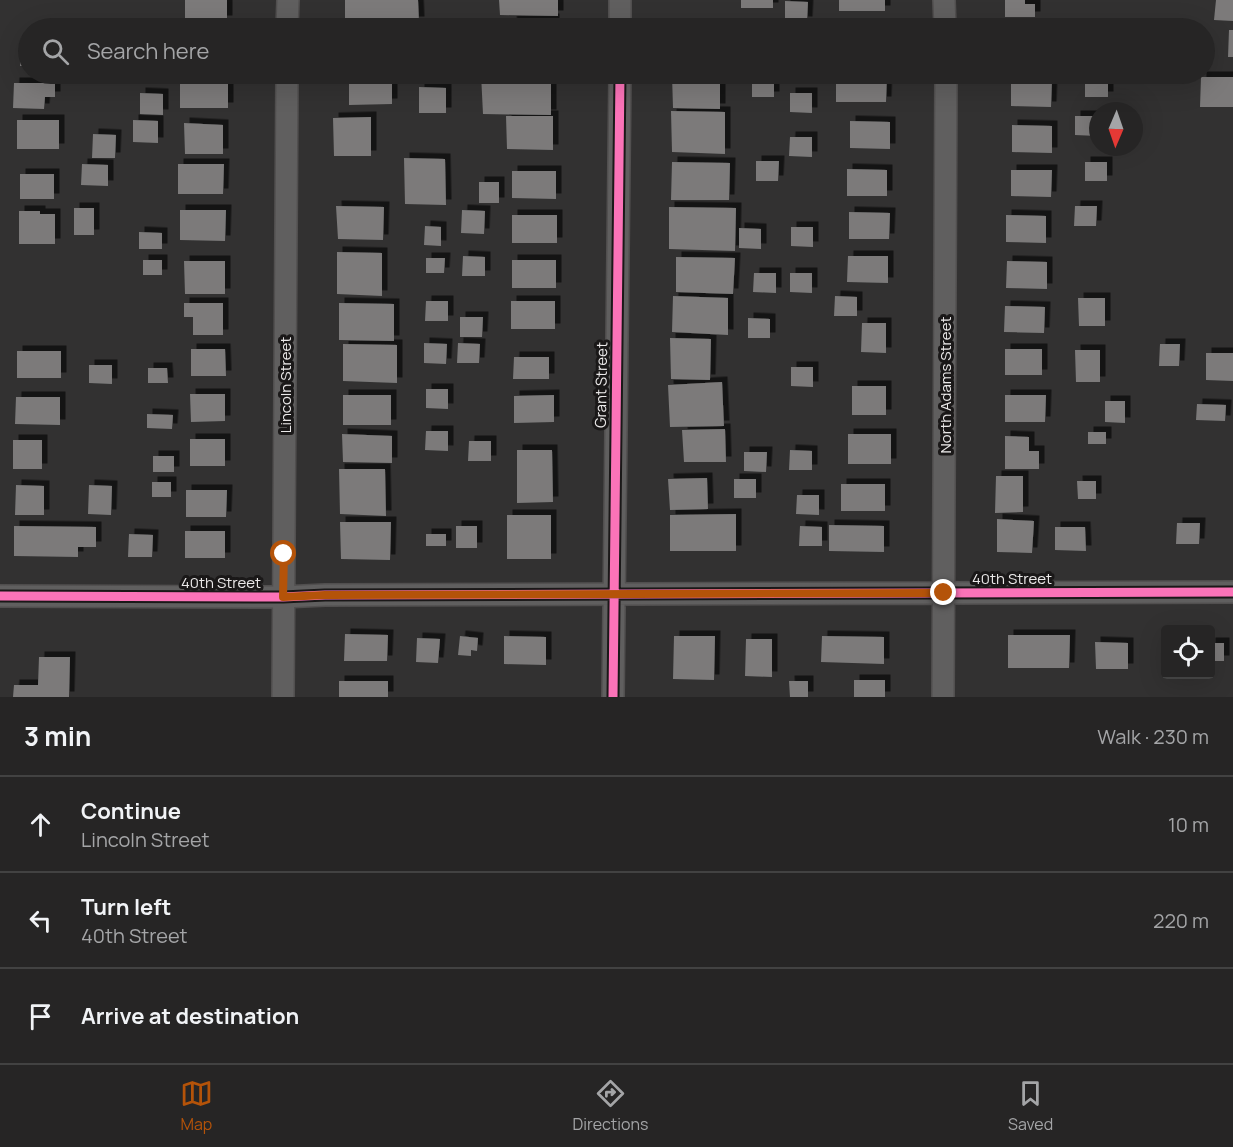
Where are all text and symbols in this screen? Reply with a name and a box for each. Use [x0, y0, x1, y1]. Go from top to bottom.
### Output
search box [18, 18, 1215, 84]
icon: search [39, 35, 72, 68]
text: Search here [87, 36, 209, 66]
north arrow [1089, 102, 1143, 156]
street label: North Adams Street [935, 317, 956, 453]
street label: Lincoln Street [275, 337, 296, 433]
street label: Grant Street [590, 342, 612, 428]
route start [270, 540, 296, 566]
street label: 40th Street [972, 568, 1052, 589]
street label: 40th Street [181, 572, 261, 593]
route end [930, 579, 956, 605]
map controls [1161, 625, 1215, 679]
button: locate [1161, 625, 1215, 679]
text: 3 min [24, 718, 91, 754]
text: Walk · 230 m [1097, 723, 1209, 750]
text: Continue [81, 796, 181, 826]
icon: ahead [24, 808, 57, 841]
text: 10 m [1168, 811, 1209, 838]
text: Lincoln Street [81, 826, 210, 853]
text: Turn left [81, 892, 171, 922]
icon: left [24, 904, 57, 937]
text: 220 m [1153, 907, 1209, 934]
text: 40th Street [81, 922, 188, 949]
icon: arrive [24, 1000, 57, 1033]
text: Arrive at destination [81, 1001, 299, 1031]
tab: Map [180, 1077, 213, 1135]
tab: Directions [573, 1077, 648, 1135]
tab: Saved [1008, 1077, 1053, 1135]

